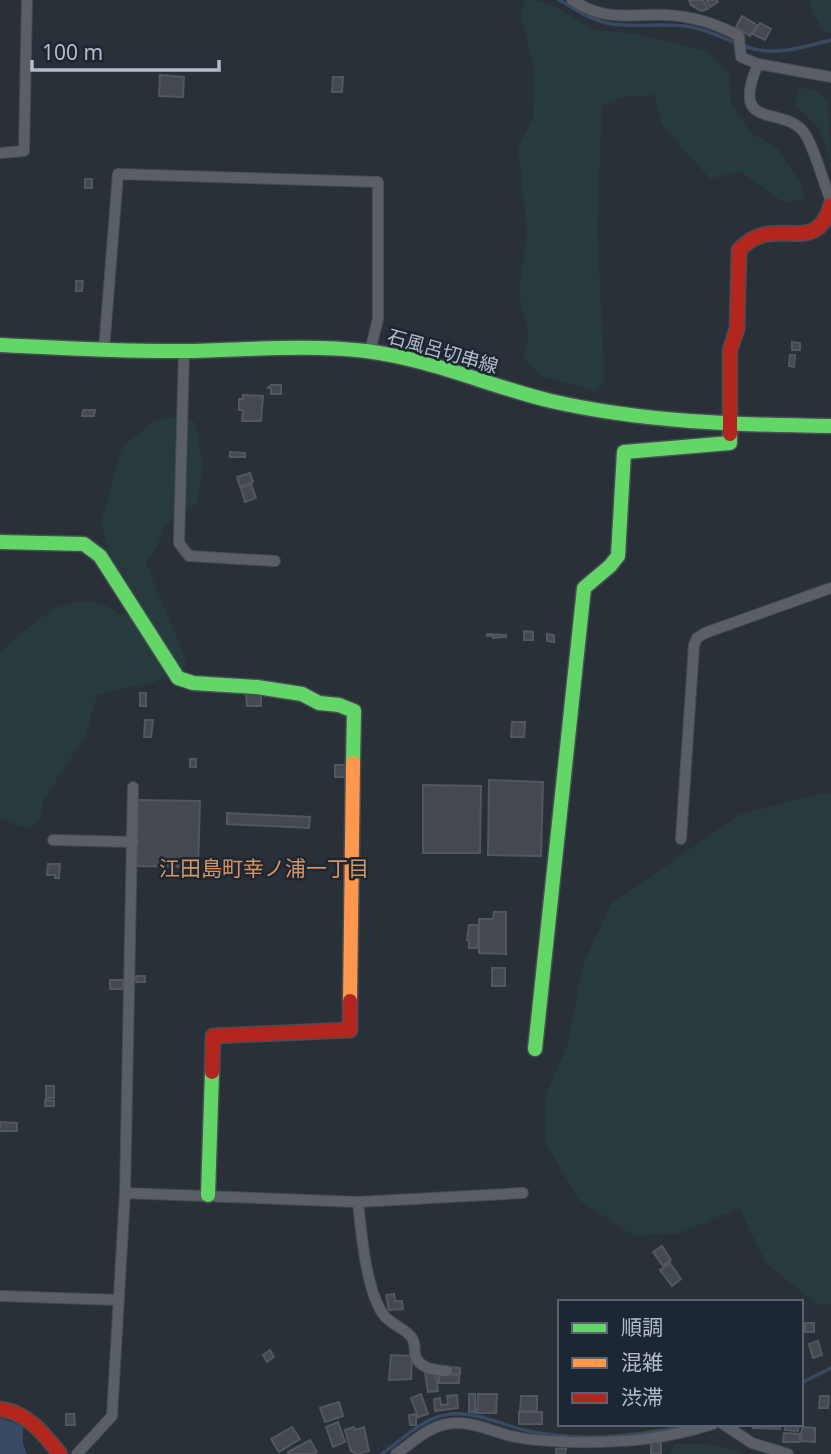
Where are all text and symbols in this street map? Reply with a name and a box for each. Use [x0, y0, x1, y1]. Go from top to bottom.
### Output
scale bar [32, 28, 219, 72]
text: 100 m [42, 38, 103, 66]
street label: 石風呂切串線 [385, 323, 501, 379]
district label: 江田島町幸ノ浦一丁目 [159, 854, 369, 882]
legend [558, 1300, 803, 1426]
text: 順調 [621, 1313, 663, 1341]
text: 混雑 [621, 1348, 663, 1376]
text: 渋滞 [621, 1383, 663, 1411]

